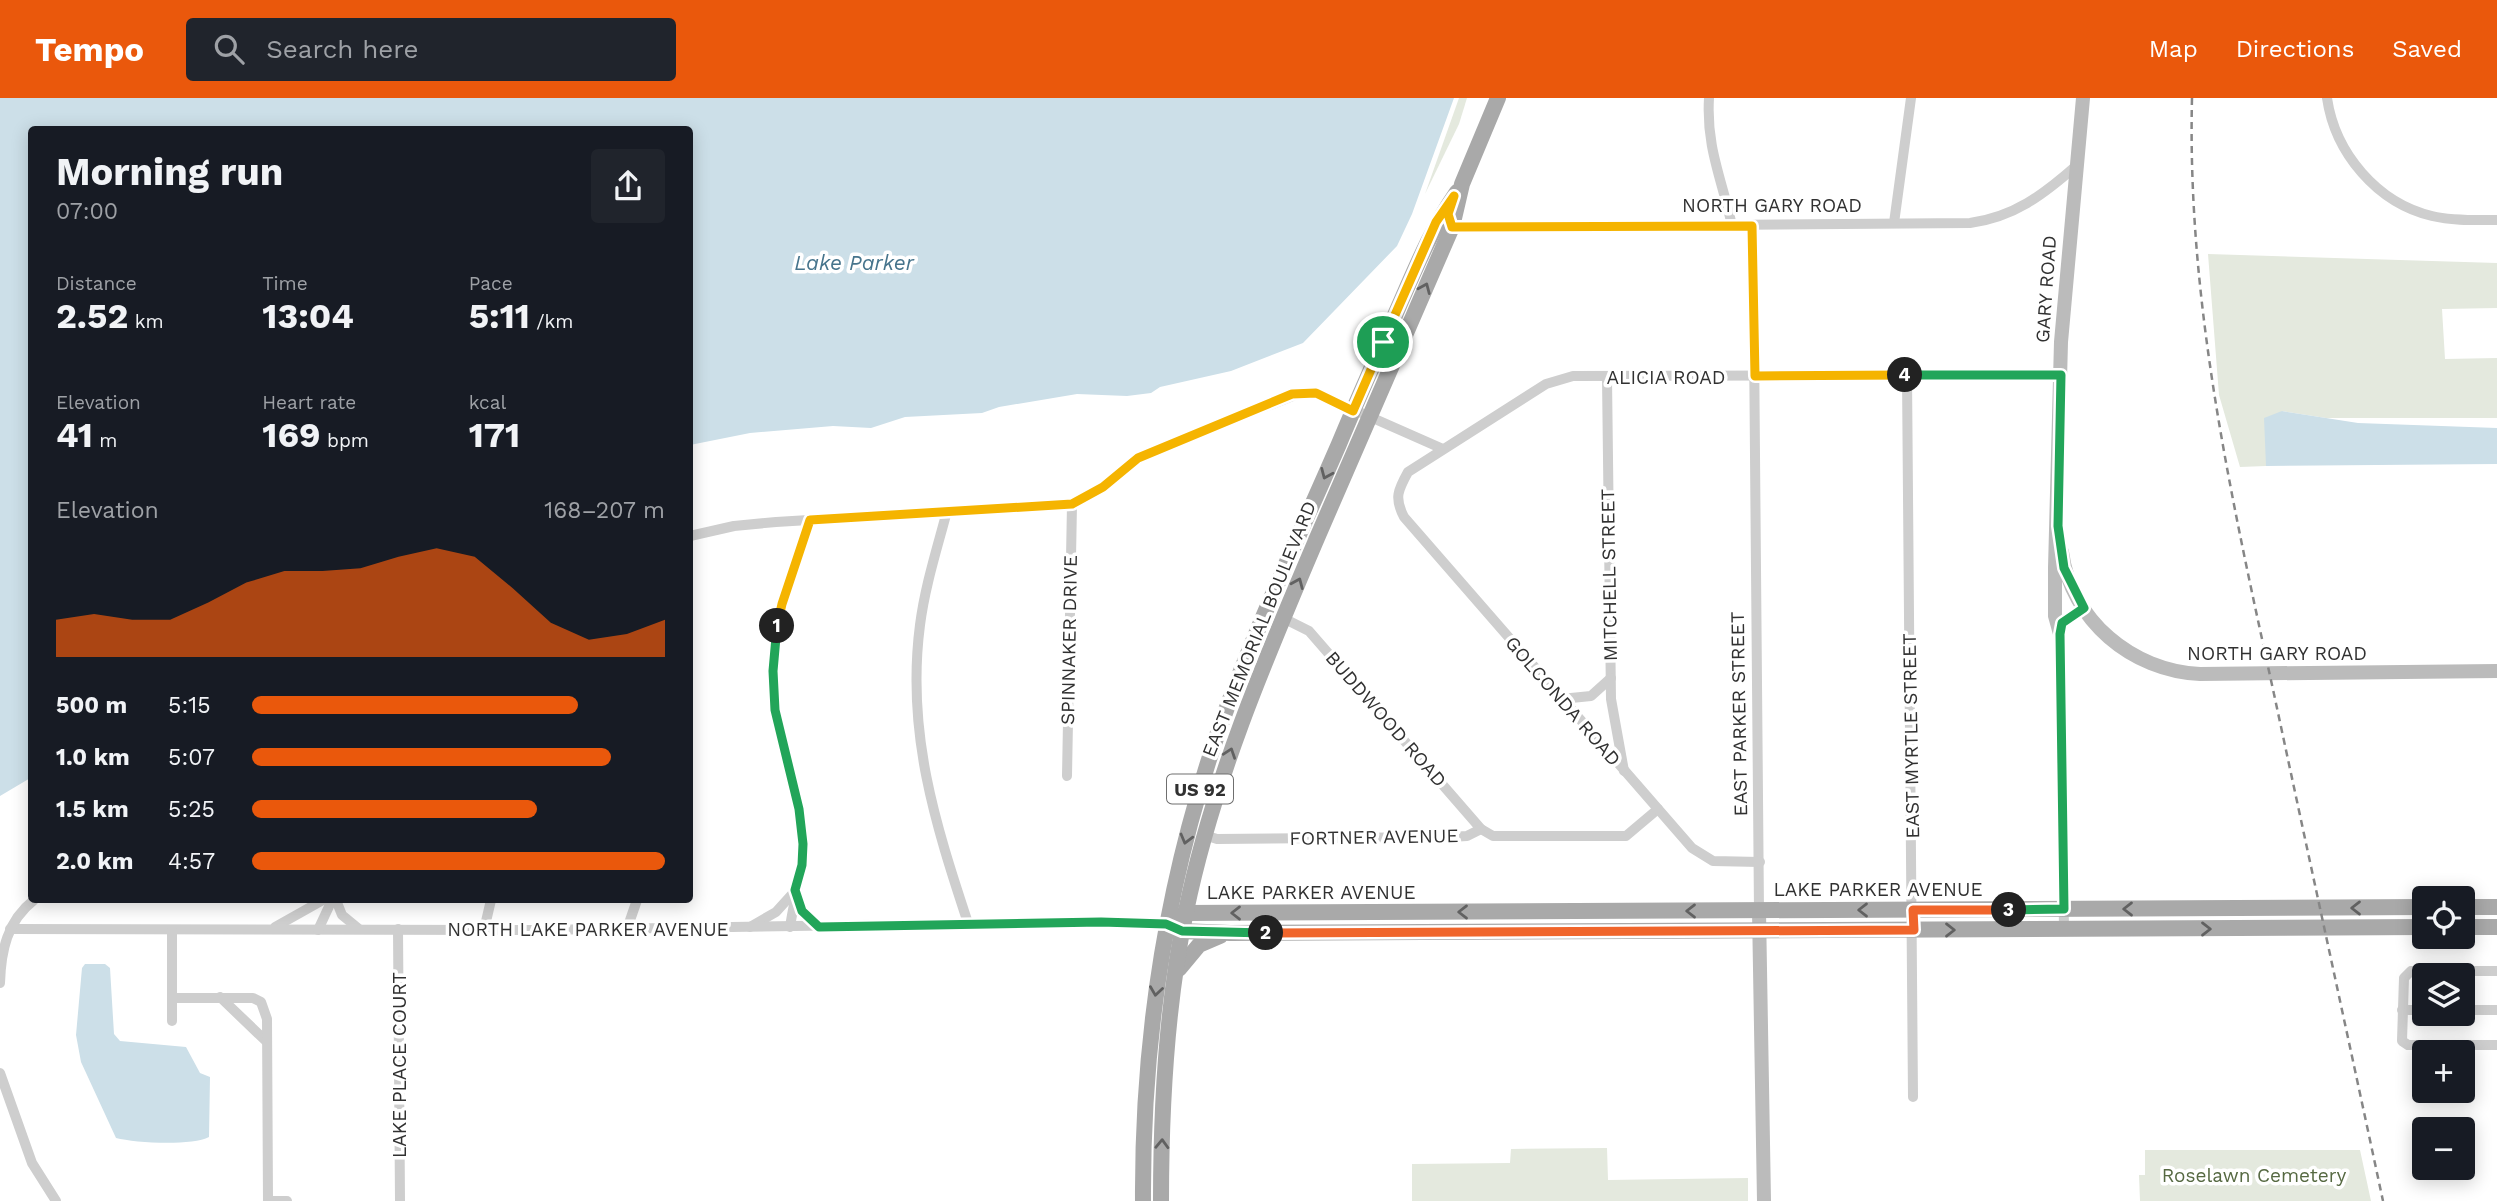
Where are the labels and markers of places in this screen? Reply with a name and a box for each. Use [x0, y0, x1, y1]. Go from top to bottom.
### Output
pin [1353, 312, 1413, 372]
pin: 4 [1888, 358, 1923, 392]
pin: 1 [760, 608, 794, 644]
pin: 3 [1992, 892, 2026, 928]
pin: 2 [1248, 916, 1284, 950]

